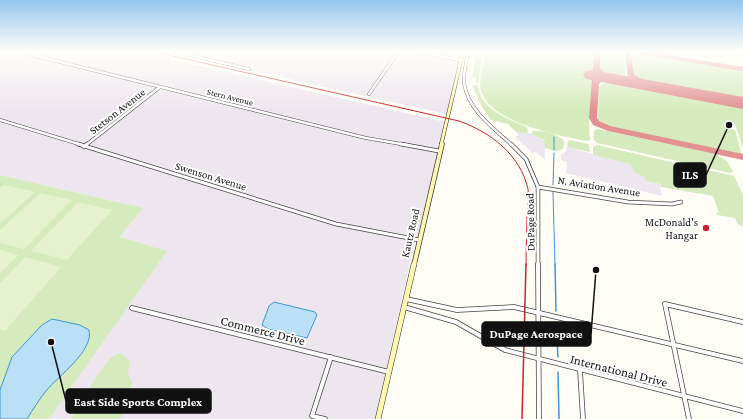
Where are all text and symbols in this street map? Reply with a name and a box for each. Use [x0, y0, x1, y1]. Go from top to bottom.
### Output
street label: Stetson Avenue [87, 85, 147, 136]
street label: Stern Avenue [206, 86, 254, 108]
street label: Swenson Avenue [174, 159, 248, 193]
callout: ILS [674, 163, 706, 187]
text: ILS [682, 168, 698, 182]
street label: N. Aviation Avenue [557, 174, 641, 198]
street label: DuPage Road [523, 193, 538, 251]
street label: Kautz Road [399, 207, 421, 259]
place label: McDonald's Hangar [645, 216, 698, 242]
marker: McDonald's Hangar [701, 223, 711, 233]
street label: Commerce Drive [219, 313, 307, 348]
callout: DuPage Aerospace [482, 322, 591, 346]
text: DuPage Aerospace [490, 327, 583, 341]
street label: International Drive [569, 351, 669, 390]
callout: East Side Sports Complex [66, 389, 211, 413]
text: East Side Sports Complex [74, 395, 203, 409]

